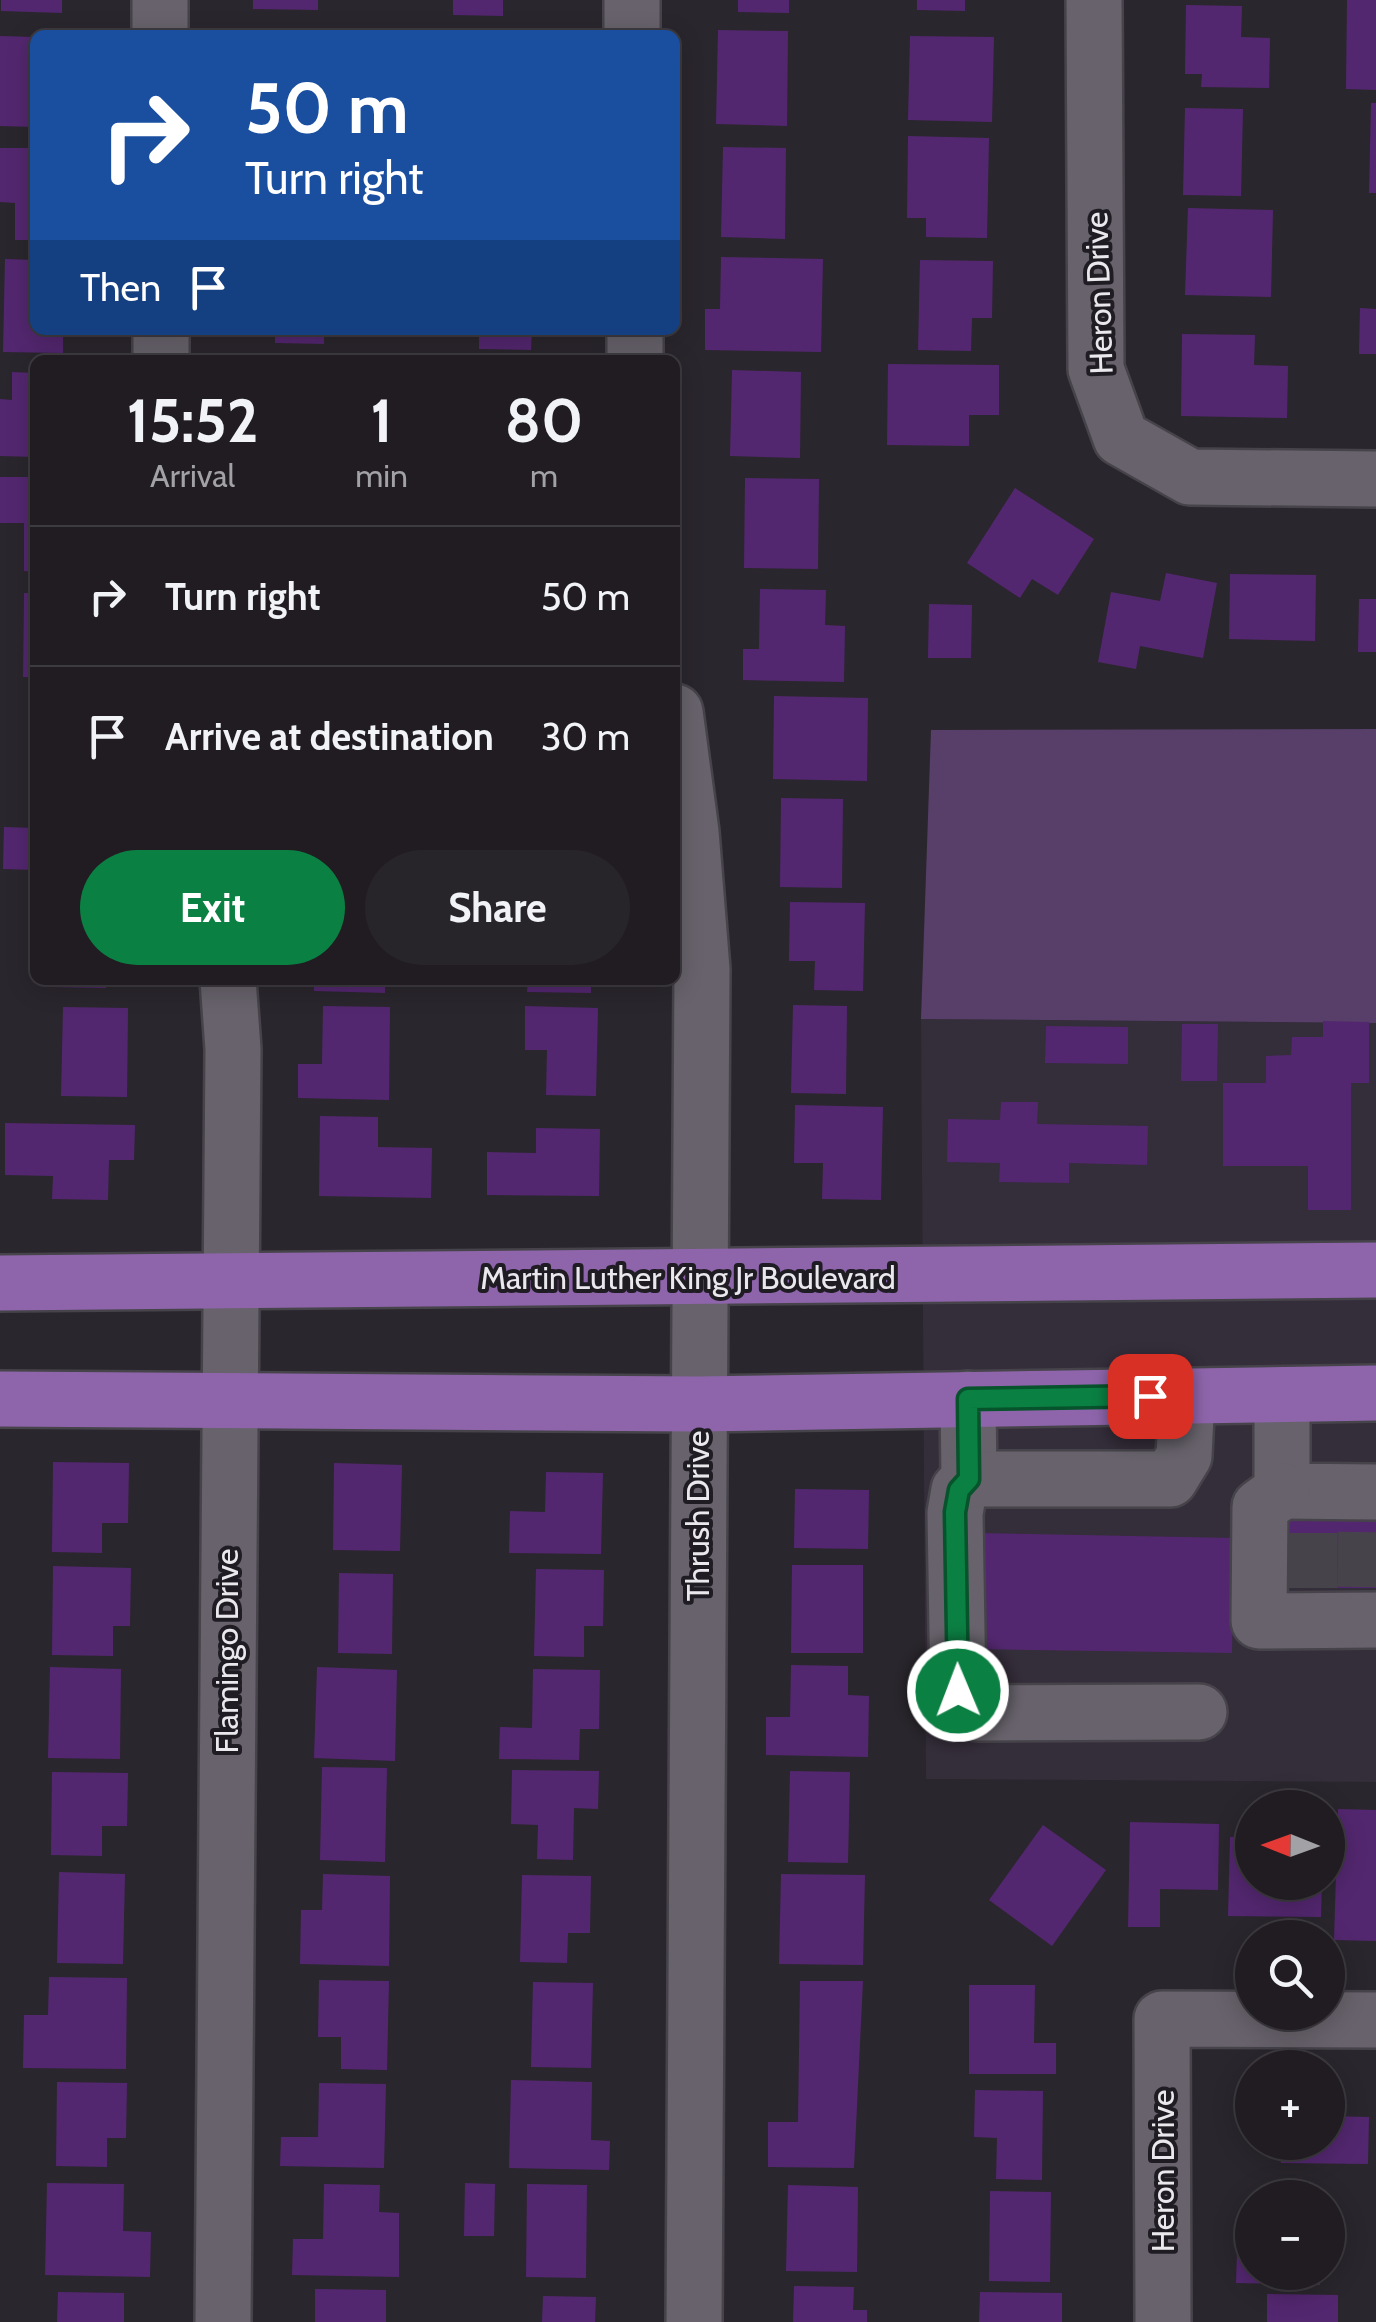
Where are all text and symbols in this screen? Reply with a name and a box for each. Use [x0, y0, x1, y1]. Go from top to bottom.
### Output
text: 50 m [245, 65, 409, 151]
icon: right [80, 70, 210, 200]
text: Turn right [245, 151, 424, 205]
street label: Heron Drive [1076, 211, 1121, 375]
icon: arrive [181, 260, 236, 315]
text: Then [80, 264, 161, 311]
text: 15:52 [127, 384, 258, 457]
text: 1 [370, 384, 393, 457]
text: 80 [505, 384, 583, 457]
text: Arrival [150, 456, 235, 495]
text: min [355, 456, 408, 495]
text: m [530, 456, 558, 495]
icon: right [80, 569, 135, 624]
text: Turn right [165, 573, 321, 620]
text: 50 m [541, 573, 630, 620]
icon: arrive [80, 709, 135, 764]
text: Arrive at destination [165, 713, 494, 760]
text: 30 m [541, 713, 630, 760]
button: Exit [80, 850, 345, 965]
button: Share [365, 850, 630, 965]
street label: Martin Luther King Jr Boulevard [480, 1258, 896, 1297]
pin [1108, 1354, 1193, 1439]
icon: arrive [1123, 1369, 1178, 1424]
street label: Thrush Drive [678, 1431, 717, 1601]
street label: Flamingo Drive [207, 1549, 246, 1753]
position arrow [906, 1639, 1010, 1743]
north arrow [1235, 1790, 1345, 1900]
map controls [1235, 1790, 1345, 2290]
button: search [1235, 1920, 1345, 2030]
button: + [1235, 2050, 1345, 2160]
street label: Heron Drive [1143, 2090, 1182, 2252]
button: − [1235, 2180, 1345, 2290]

